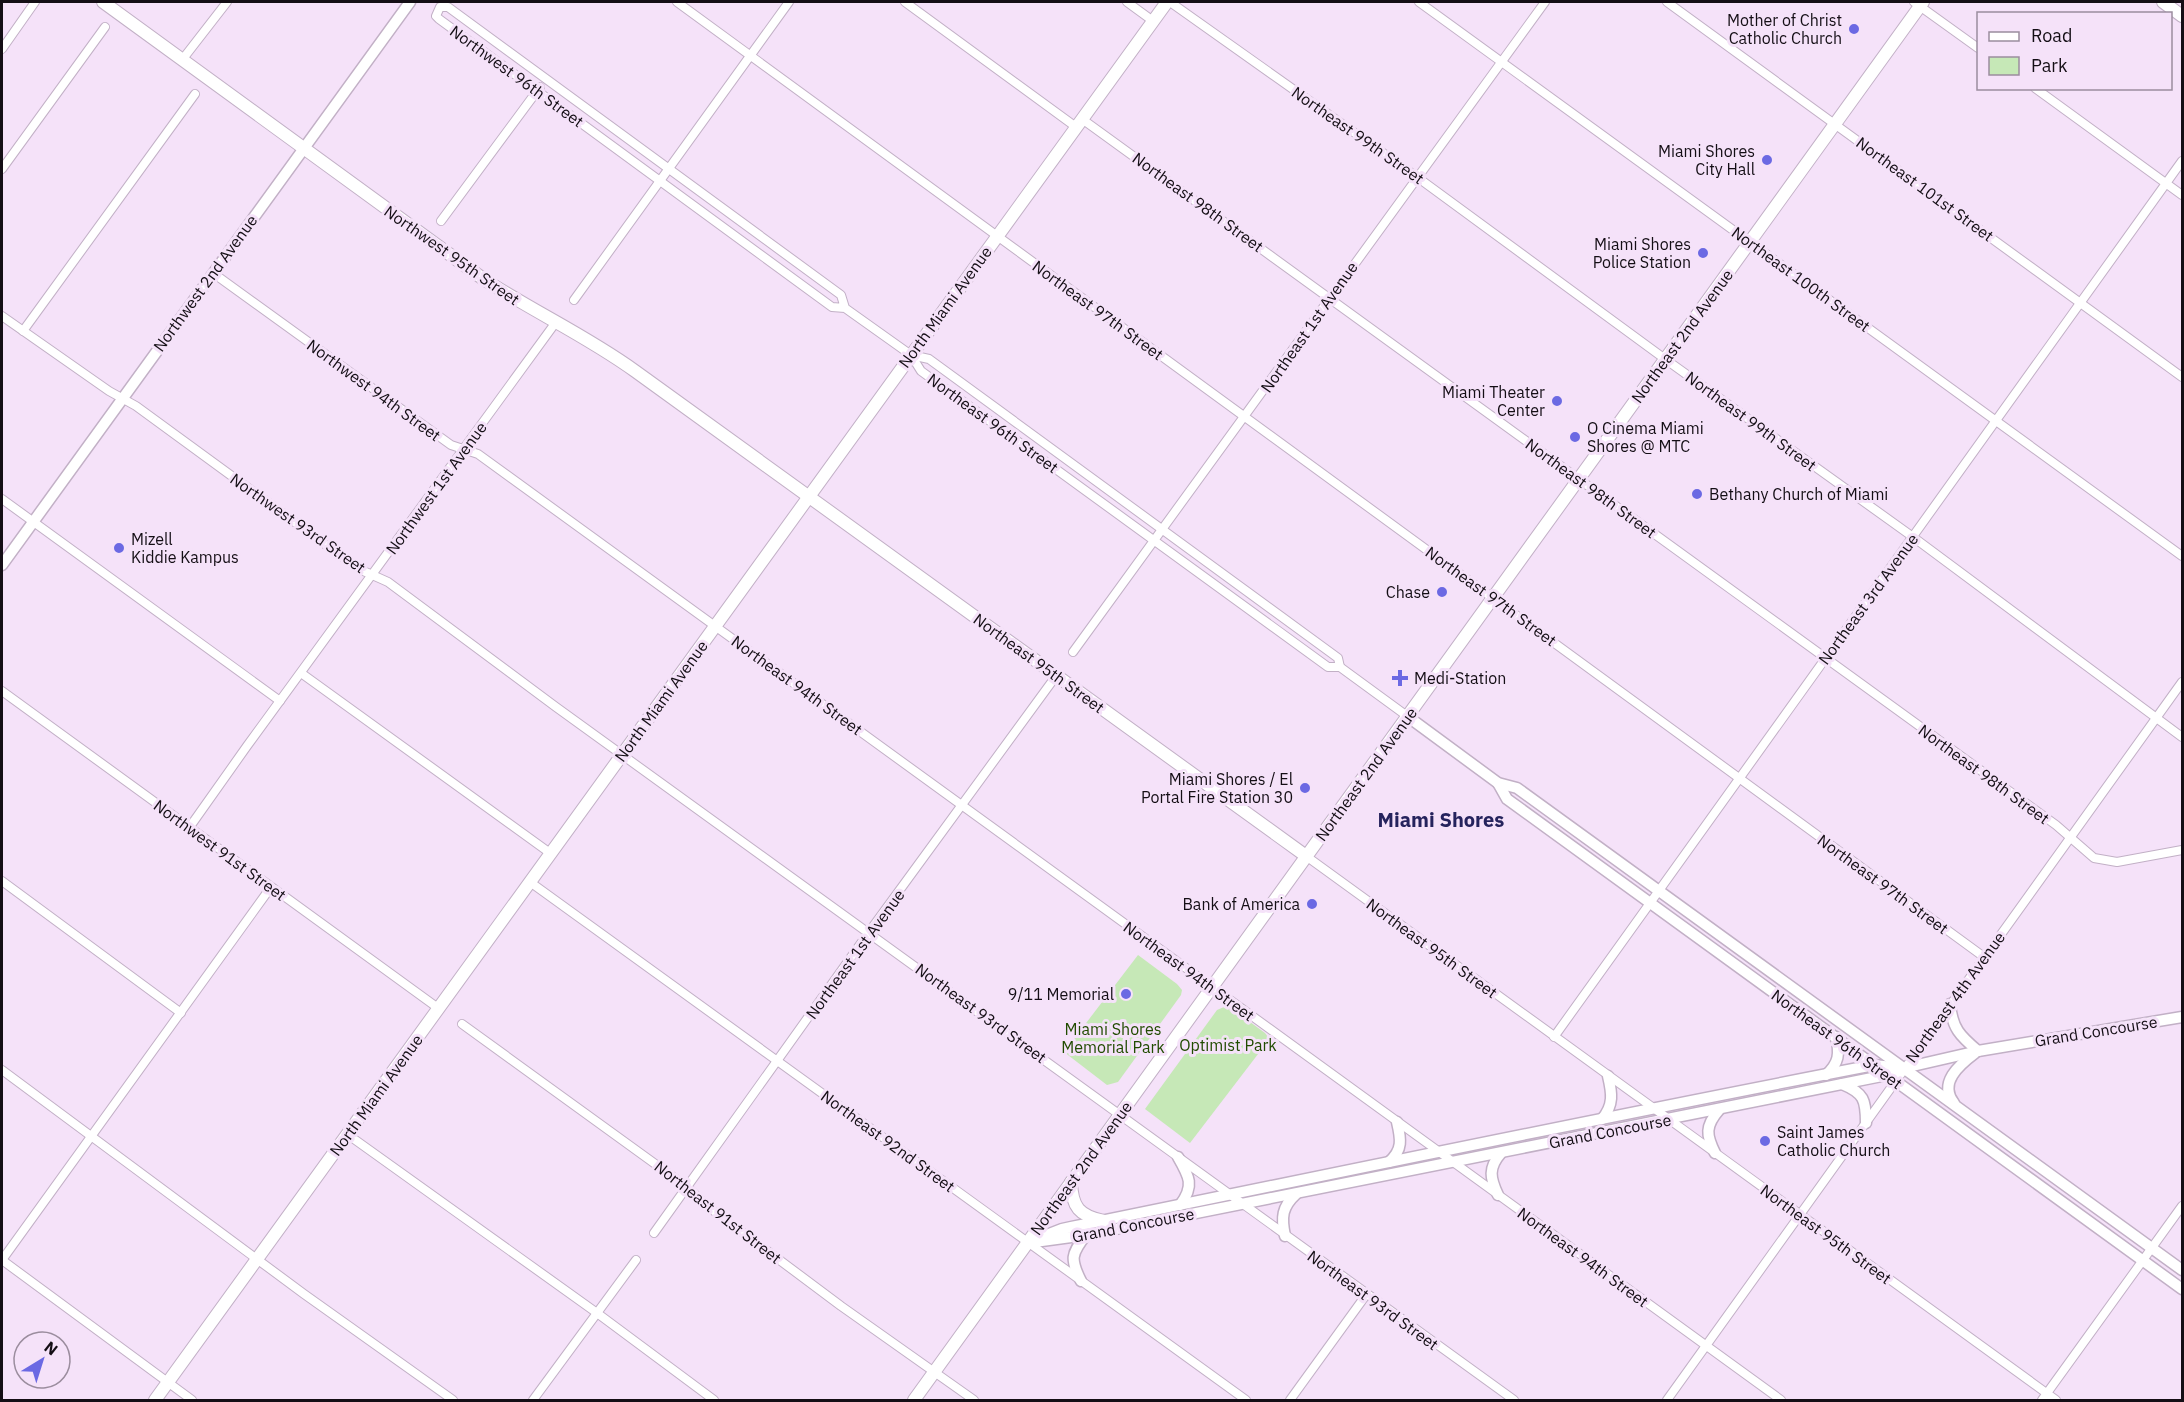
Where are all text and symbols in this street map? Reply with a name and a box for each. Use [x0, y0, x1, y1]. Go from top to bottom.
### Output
place label: Mother of Christ Catholic Church [1727, 10, 1842, 48]
legend [1977, 12, 2172, 90]
street label: Northwest 96th Street [446, 21, 588, 131]
marker: Mother of Christ Catholic Church [1847, 22, 1861, 36]
text: Road [2031, 24, 2072, 47]
text: Park [2031, 54, 2068, 77]
street label: Northeast 99th Street [1288, 82, 1428, 188]
street label: Northeast 101st Street [1852, 132, 1998, 246]
place label: Miami Shores City Hall [1658, 141, 1755, 179]
street label: Northeast 98th Street [1129, 148, 1267, 256]
marker: Miami Shores City Hall [1760, 153, 1774, 167]
street label: Northwest 95th Street [381, 201, 523, 309]
street label: Northwest 2nd Avenue [149, 211, 261, 355]
street label: Northeast 100th Street [1728, 222, 1874, 336]
place label: Miami Shores Police Station [1593, 234, 1691, 272]
street label: North Miami Avenue [894, 242, 996, 372]
marker: Miami Shores Police Station [1696, 246, 1710, 260]
street label: Northeast 97th Street [1029, 256, 1167, 364]
street label: Northeast 1st Avenue [1256, 257, 1362, 396]
street label: Northeast 2nd Avenue [1627, 265, 1737, 407]
street label: Northwest 94th Street [303, 335, 445, 445]
street label: Northeast 99th Street [1682, 367, 1820, 475]
street label: Northeast 96th Street [924, 369, 1062, 477]
place label: Miami Theater Center [1442, 382, 1545, 420]
marker: Miami Theater Center [1550, 394, 1564, 408]
street label: Northwest 1st Avenue [381, 418, 491, 558]
place label: O Cinema Miami Shores @ MTC [1587, 418, 1704, 456]
marker: O Cinema Miami Shores @ MTC [1568, 430, 1582, 444]
street label: Northeast 98th Street [1522, 434, 1660, 542]
street label: Northwest 93rd Street [226, 469, 370, 577]
place label: Bethany Church of Miami [1709, 484, 1888, 504]
marker: Bethany Church of Miami [1690, 487, 1704, 501]
place label: Mizell Kiddie Kampus [131, 529, 239, 567]
street label: Northeast 3rd Avenue [1814, 529, 1922, 668]
marker: Mizell Kiddie Kampus [112, 541, 126, 555]
street label: Northeast 97th Street [1422, 542, 1560, 650]
place label: Chase [1386, 582, 1430, 602]
marker: Chase [1435, 585, 1449, 599]
street label: Northeast 95th Street [970, 609, 1108, 717]
street label: Northeast 94th Street [728, 631, 866, 739]
street label: North Miami Avenue [610, 636, 712, 766]
place label: Medi-Station [1414, 668, 1506, 688]
marker: Medi-Station [1391, 669, 1409, 687]
street label: Northeast 2nd Avenue [1311, 703, 1421, 845]
street label: Northeast 98th Street [1915, 720, 2053, 828]
place label: Miami Shores / El Portal Fire Station 30 [1141, 769, 1293, 807]
marker: Miami Shores / El Portal Fire Station 30 [1298, 781, 1312, 795]
street label: Northwest 91st Street [150, 795, 290, 905]
district label: Miami Shores [1378, 806, 1504, 833]
street label: Northeast 97th Street [1814, 830, 1952, 938]
street label: Northeast 1st Avenue [801, 885, 909, 1023]
place label: Bank of America [1182, 894, 1300, 914]
street label: Northeast 95th Street [1363, 894, 1501, 1002]
marker: Bank of America [1305, 897, 1319, 911]
street label: Northeast 94th Street [1120, 917, 1258, 1025]
street label: Northeast 4th Avenue [1901, 928, 2009, 1066]
street label: Northeast 93rd Street [912, 959, 1050, 1067]
place label: 9/11 Memorial [1008, 984, 1114, 1004]
street label: Northeast 96th Street [1768, 985, 1906, 1093]
marker: 9/11 Memorial [1119, 987, 1133, 1001]
street label: Grand Concourse [2033, 1011, 2159, 1051]
park label: Miami Shores Memorial Park [1061, 1019, 1165, 1057]
street label: North Miami Avenue [325, 1030, 427, 1160]
park label: Optimist Park [1179, 1035, 1277, 1055]
street label: Northeast 92nd Street [817, 1086, 959, 1196]
street label: Northeast 2nd Avenue [1026, 1097, 1136, 1239]
street label: Grand Concourse [1547, 1109, 1673, 1153]
place label: Saint James Catholic Church [1777, 1122, 1890, 1160]
marker: Saint James Catholic Church [1758, 1134, 1772, 1148]
street label: Northeast 91st Street [651, 1156, 785, 1268]
street label: Northeast 95th Street [1757, 1180, 1895, 1288]
street label: Grand Concourse [1070, 1203, 1196, 1247]
street label: Northeast 94th Street [1514, 1203, 1652, 1311]
street label: Northeast 93rd Street [1304, 1246, 1442, 1354]
north arrow [12, 1330, 72, 1390]
text: N [41, 1337, 62, 1360]

